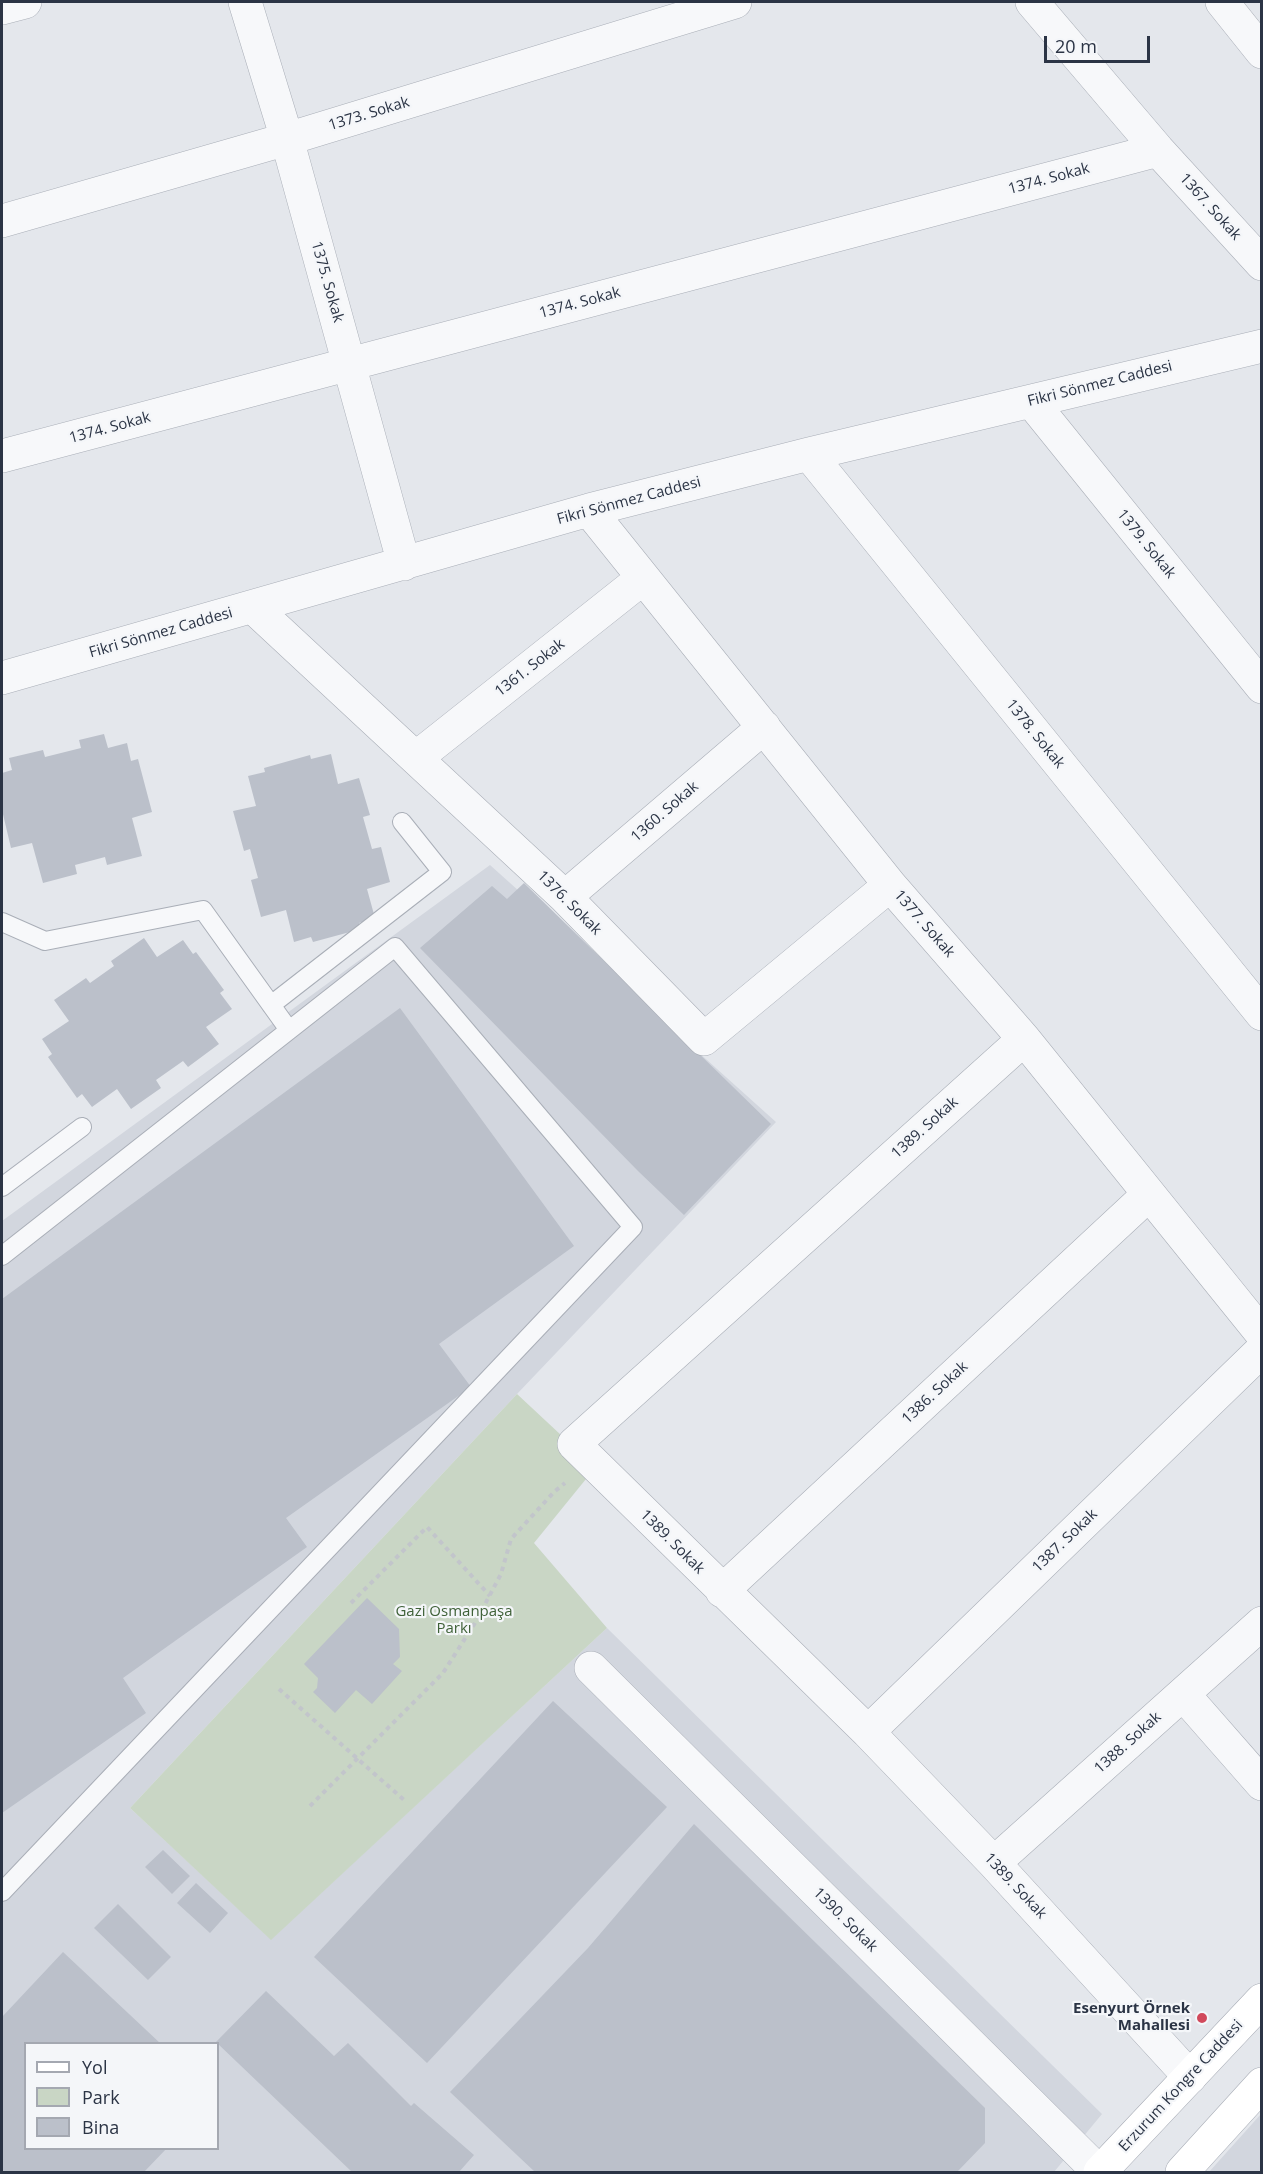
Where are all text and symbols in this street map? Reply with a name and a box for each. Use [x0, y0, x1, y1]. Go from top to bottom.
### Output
scale bar [1047, 24, 1154, 62]
text: 20 m [1055, 34, 1097, 58]
street label: 1373. Sokak [326, 93, 412, 135]
street label: 1374. Sokak [1006, 160, 1092, 198]
street label: 1367. Sokak [1175, 170, 1245, 244]
street label: 1375. Sokak [307, 239, 347, 325]
street label: 1374. Sokak [537, 284, 623, 322]
street label: Fikri Sönmez Caddesi [1026, 357, 1174, 411]
street label: 1374. Sokak [67, 409, 153, 447]
street label: Fikri Sönmez Caddesi [555, 473, 703, 529]
street label: 1379. Sokak [1113, 506, 1179, 582]
street label: Fikri Sönmez Caddesi [87, 604, 235, 662]
street label: 1361. Sokak [492, 635, 568, 701]
street label: 1378. Sokak [1002, 696, 1068, 772]
street label: 1360. Sokak [628, 778, 702, 846]
street label: 1376. Sokak [533, 867, 605, 939]
street label: 1377. Sokak [890, 887, 958, 961]
street label: 1389. Sokak [888, 1093, 962, 1163]
street label: 1386. Sokak [898, 1358, 972, 1428]
street label: 1389. Sokak [636, 1506, 708, 1578]
street label: 1387. Sokak [1029, 1506, 1101, 1576]
park label: Gazi Osmanpaşa Parkı [395, 1603, 513, 1638]
street label: 1388. Sokak [1091, 1708, 1165, 1778]
street label: 1389. Sokak [980, 1849, 1050, 1923]
street label: 1390. Sokak [809, 1884, 881, 1956]
place label: Esenyurt Örnek Mahallesi [1073, 2000, 1190, 2035]
marker: Esenyurt Örnek Mahallesi [1195, 2011, 1209, 2025]
street label: Erzurum Kongre Caddesi [1115, 2016, 1247, 2156]
legend [24, 2042, 219, 2150]
text: Yol [82, 2055, 107, 2079]
text: Park [82, 2085, 120, 2109]
text: Bina [82, 2115, 119, 2139]

